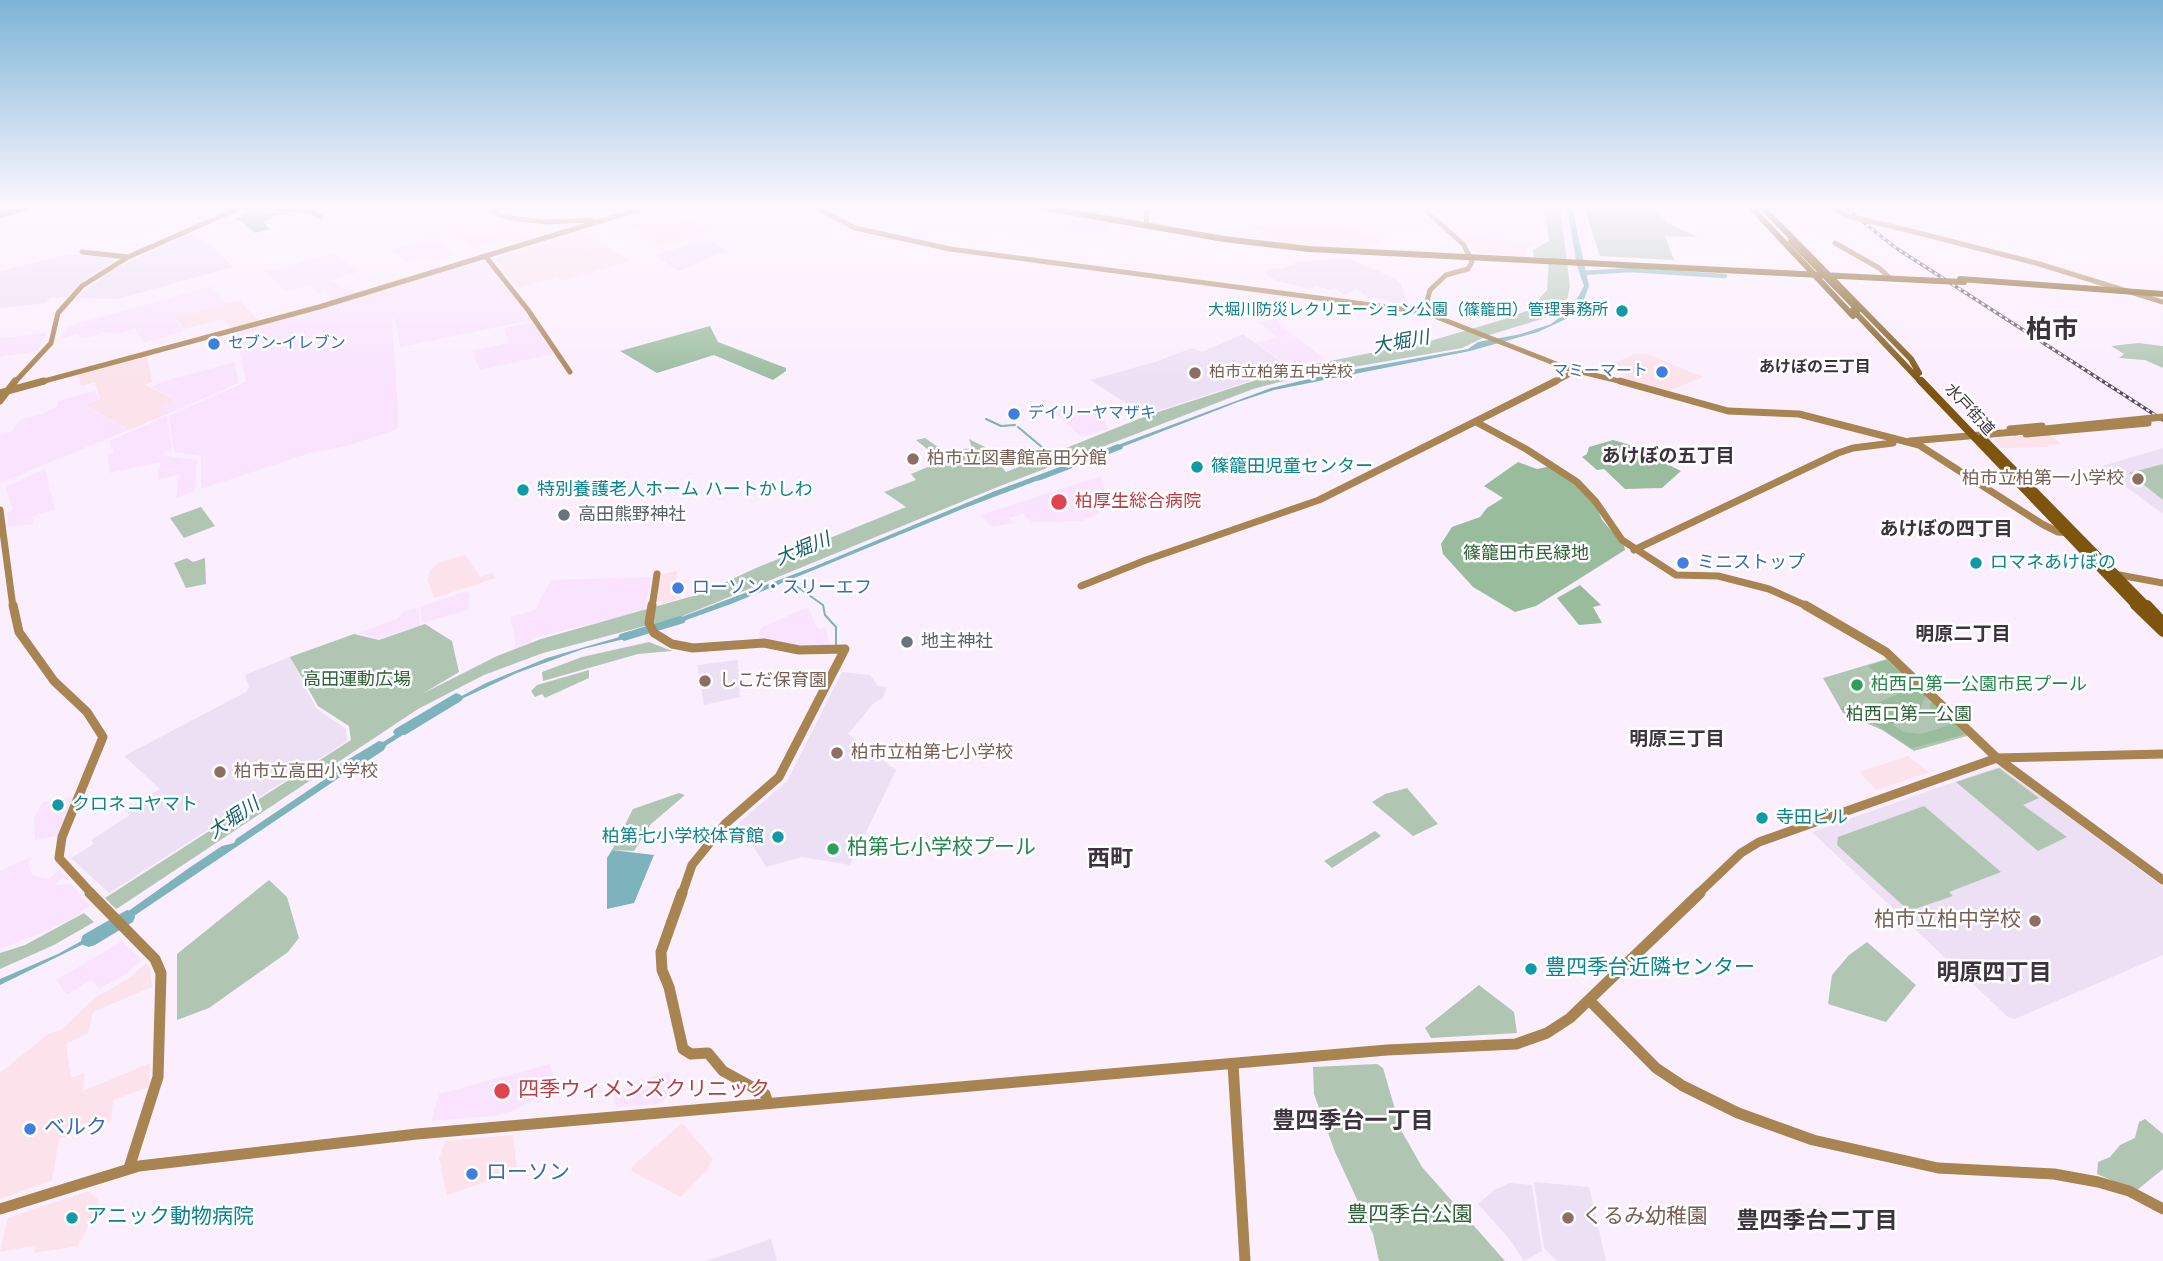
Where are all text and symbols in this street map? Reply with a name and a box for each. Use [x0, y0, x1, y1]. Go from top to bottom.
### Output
place label: 大堀川防災レクリエーション公園（篠籠田）管理事務所 [1208, 301, 1608, 321]
marker: 大堀川防災レクリエーション公園（篠籠田）管理事務所 [1614, 303, 1630, 319]
district label: 柏市 [2026, 315, 2078, 347]
water label: 大堀川 [1371, 327, 1431, 359]
place label: セブン-イレブン [228, 334, 346, 354]
marker: セブン-イレブン [206, 336, 222, 352]
district label: あけぼの三丁目 [1759, 358, 1871, 378]
place label: マミーマート [1552, 362, 1648, 382]
place label: 柏市立柏第五中学校 [1209, 363, 1353, 383]
marker: マミーマート [1654, 364, 1670, 380]
marker: 柏市立柏第五中学校 [1187, 365, 1203, 381]
street label: 水戸街道 [1940, 380, 1998, 440]
place label: デイリーヤマザキ [1028, 404, 1156, 424]
marker: デイリーヤマザキ [1006, 406, 1022, 422]
district label: あけぼの五丁目 [1602, 446, 1734, 468]
place label: 柏市立図書館高田分館 [927, 448, 1107, 470]
marker: 柏市立図書館高田分館 [905, 451, 921, 467]
place label: 篠籠田児童センター [1211, 456, 1373, 478]
marker: 篠籠田児童センター [1189, 459, 1205, 475]
place label: 柏市立柏第一小学校 [1962, 468, 2124, 490]
marker: 柏市立柏第一小学校 [2130, 471, 2146, 487]
place label: 特別養護老人ホーム ハートかしわ [537, 479, 813, 501]
marker: 特別養護老人ホーム ハートかしわ [515, 482, 531, 498]
place label: 柏厚生総合病院 [1075, 491, 1201, 513]
marker: 柏厚生総合病院 [1049, 492, 1069, 512]
place label: 高田熊野神社 [578, 504, 686, 526]
marker: 高田熊野神社 [556, 507, 572, 523]
district label: あけぼの四丁目 [1880, 519, 2012, 541]
water label: 大堀川 [772, 529, 834, 571]
park label: 篠籠田市民緑地 [1463, 543, 1589, 565]
place label: ミニストップ [1697, 552, 1805, 574]
place label: ロマネあけぼの [1990, 552, 2116, 574]
marker: ミニストップ [1675, 555, 1691, 571]
marker: ロマネあけぼの [1968, 555, 1984, 571]
place label: ローソン・スリーエフ [692, 577, 872, 599]
marker: ローソン・スリーエフ [670, 580, 686, 596]
district label: 明原二丁目 [1916, 624, 2010, 646]
place label: 地主神社 [921, 631, 993, 653]
marker: 地主神社 [899, 634, 915, 650]
park label: 高田運動広場 [303, 669, 411, 691]
place label: しこだ保育園 [719, 670, 827, 692]
marker: しこだ保育園 [697, 673, 713, 689]
place label: 柏西口第一公園市民プール [1871, 674, 2087, 696]
marker: 柏西口第一公園市民プール [1849, 677, 1865, 693]
park label: 柏西口第一公園 [1846, 704, 1972, 726]
district label: 明原三丁目 [1630, 729, 1724, 751]
place label: 柏市立柏第七小学校 [851, 742, 1013, 764]
marker: 柏市立柏第七小学校 [829, 745, 845, 761]
place label: 柏市立高田小学校 [234, 761, 378, 783]
marker: 柏市立高田小学校 [212, 764, 228, 780]
place label: クロネコヤマト [72, 794, 198, 816]
water label: 大堀川 [204, 794, 264, 844]
marker: クロネコヤマト [50, 797, 66, 813]
place label: 寺田ビル [1776, 807, 1848, 829]
marker: 寺田ビル [1754, 810, 1770, 826]
place label: 柏第七小学校体育館 [602, 826, 764, 848]
marker: 柏第七小学校体育館 [770, 829, 786, 845]
place label: 柏第七小学校プール [847, 836, 1036, 862]
marker: 柏第七小学校プール [825, 841, 841, 857]
district label: 西町 [1087, 846, 1133, 874]
place label: 柏市立柏中学校 [1874, 908, 2021, 934]
marker: 柏市立柏中学校 [2027, 913, 2043, 929]
place label: 豊四季台近隣センター [1545, 956, 1755, 982]
district label: 明原四丁目 [1937, 960, 2051, 988]
marker: 豊四季台近隣センター [1523, 961, 1539, 977]
place label: 四季ウィメンズクリニック [518, 1078, 770, 1104]
marker: 四季ウィメンズクリニック [492, 1081, 512, 1101]
district label: 豊四季台一丁目 [1273, 1108, 1433, 1136]
place label: ベルク [44, 1116, 107, 1142]
marker: ベルク [22, 1121, 38, 1137]
place label: ローソン [486, 1161, 570, 1187]
marker: ローソン [464, 1166, 480, 1182]
park label: 豊四季台公園 [1347, 1203, 1473, 1229]
place label: アニック動物病院 [86, 1205, 254, 1231]
place label: くるみ幼稚園 [1582, 1205, 1708, 1231]
district label: 豊四季台二丁目 [1737, 1208, 1897, 1236]
marker: アニック動物病院 [64, 1210, 80, 1226]
marker: くるみ幼稚園 [1560, 1210, 1576, 1226]

